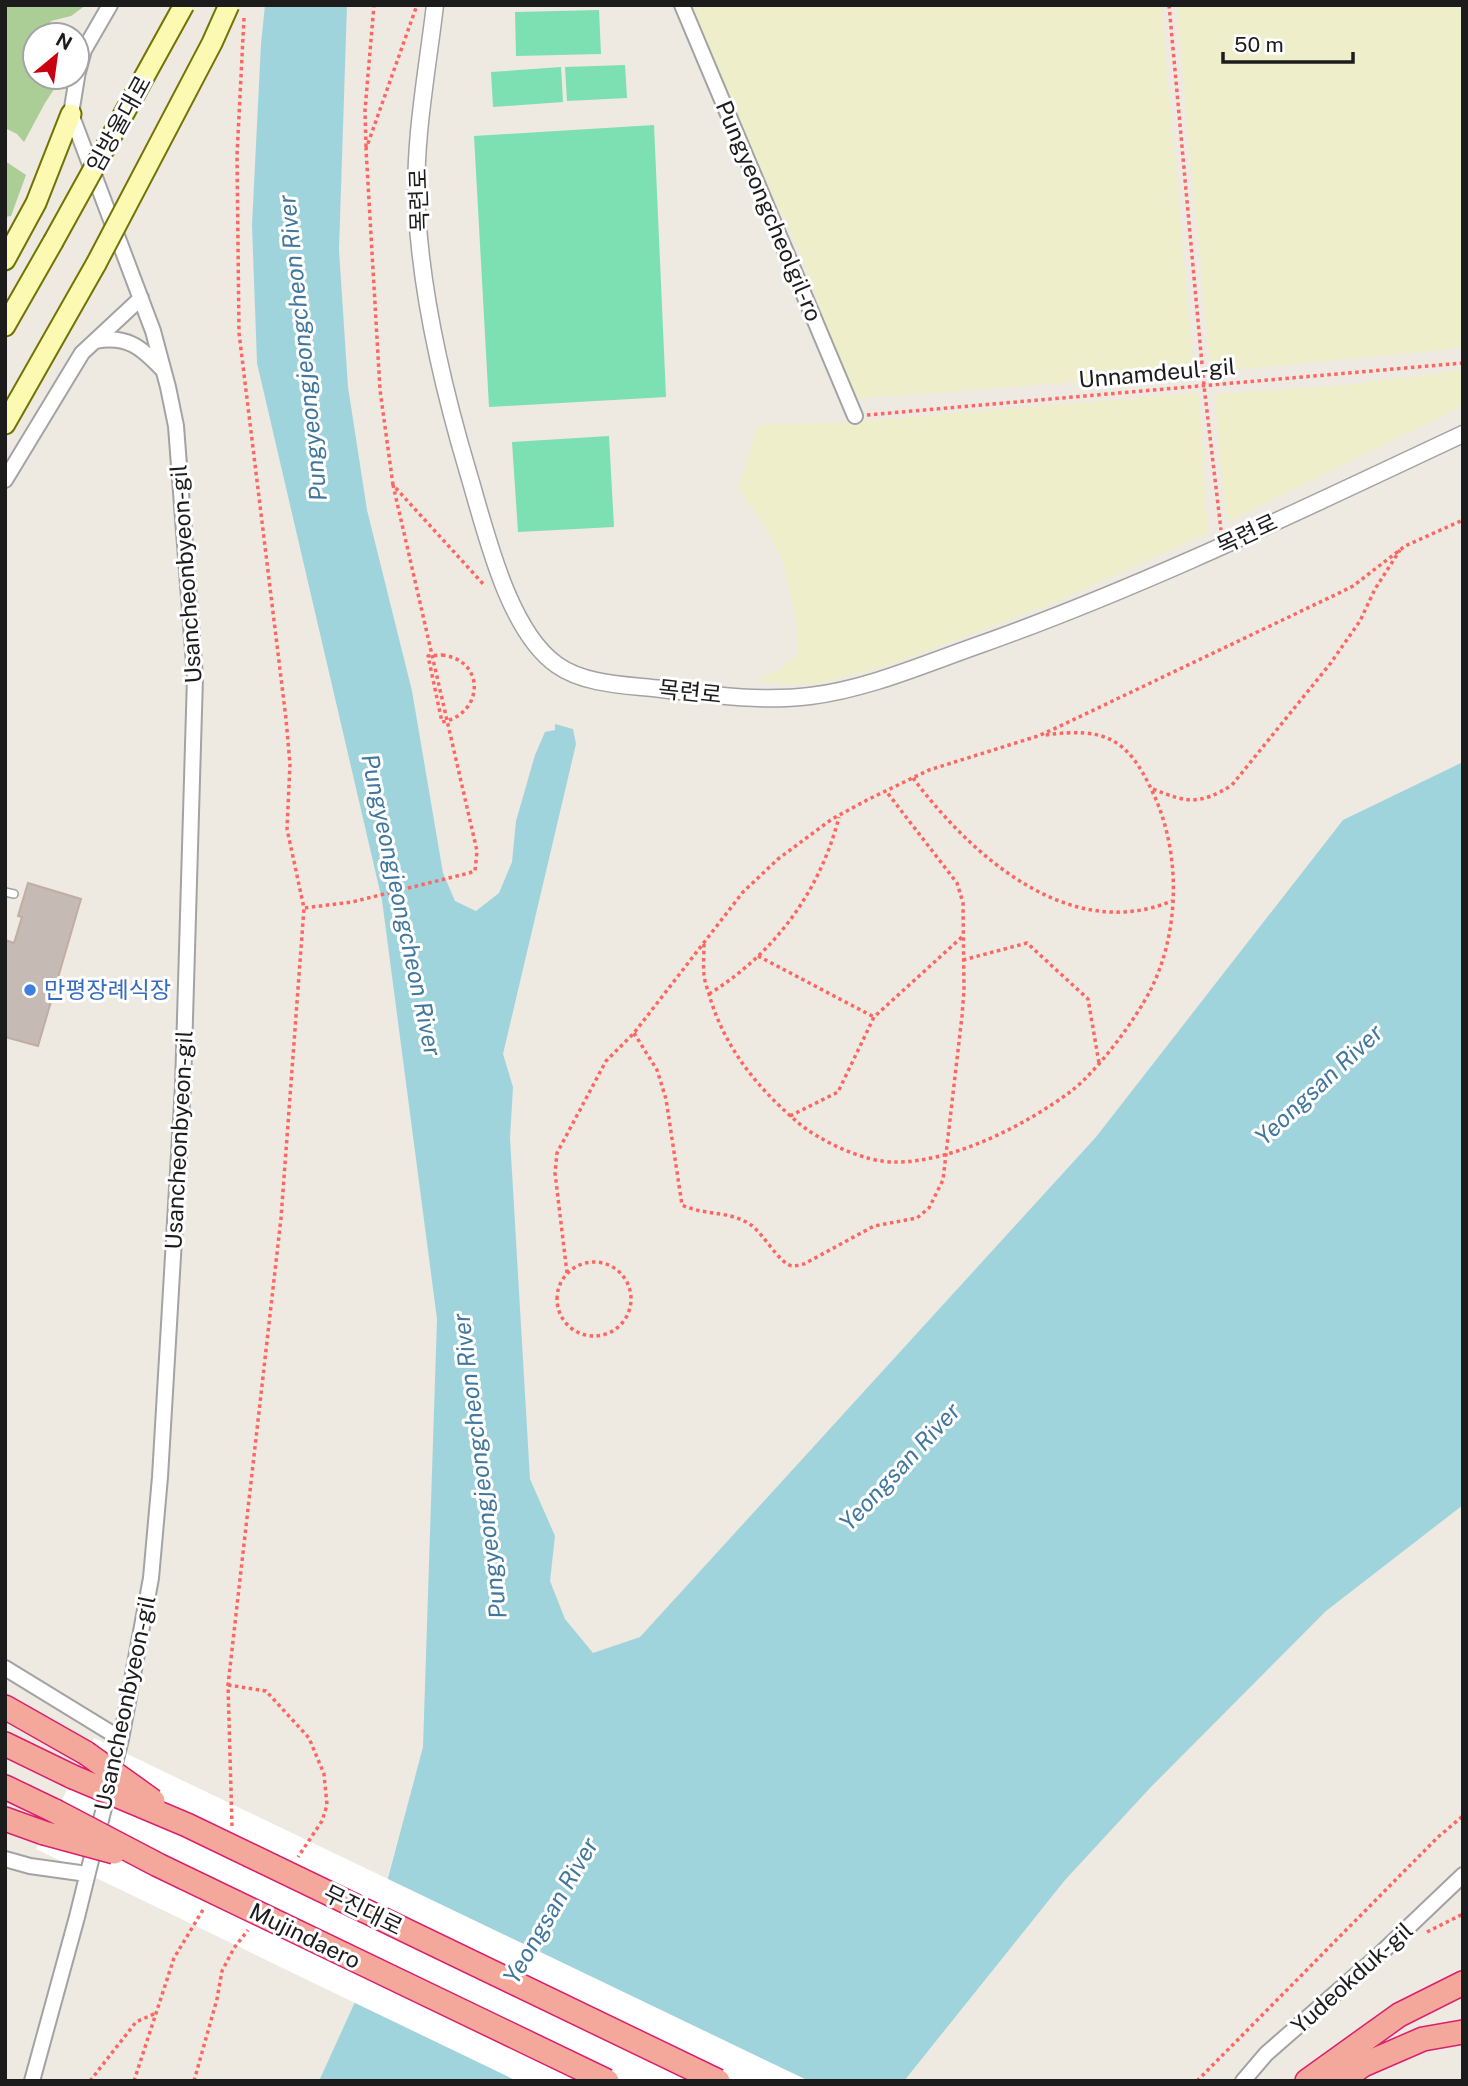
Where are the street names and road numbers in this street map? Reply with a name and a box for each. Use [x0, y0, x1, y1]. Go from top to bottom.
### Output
street label: 임방울대로 [81, 71, 156, 177]
street label: Pungyeongcheolgil-ro [711, 96, 828, 325]
street label: 목련로 [404, 168, 433, 232]
street label: Unnamdeul-gil [1077, 352, 1237, 393]
street label: Usancheonbyeon-gil [164, 464, 207, 684]
street label: 목련로 [1212, 508, 1281, 559]
street label: 목련로 [657, 675, 723, 708]
street label: Usancheonbyeon-gil [159, 1030, 198, 1250]
street label: Usancheonbyeon-gil [89, 1593, 161, 1813]
street label: 무진대로 [319, 1879, 407, 1940]
street label: Mujindaero [245, 1897, 365, 1974]
street label: Yudeokduk-gil [1286, 1916, 1418, 2039]

